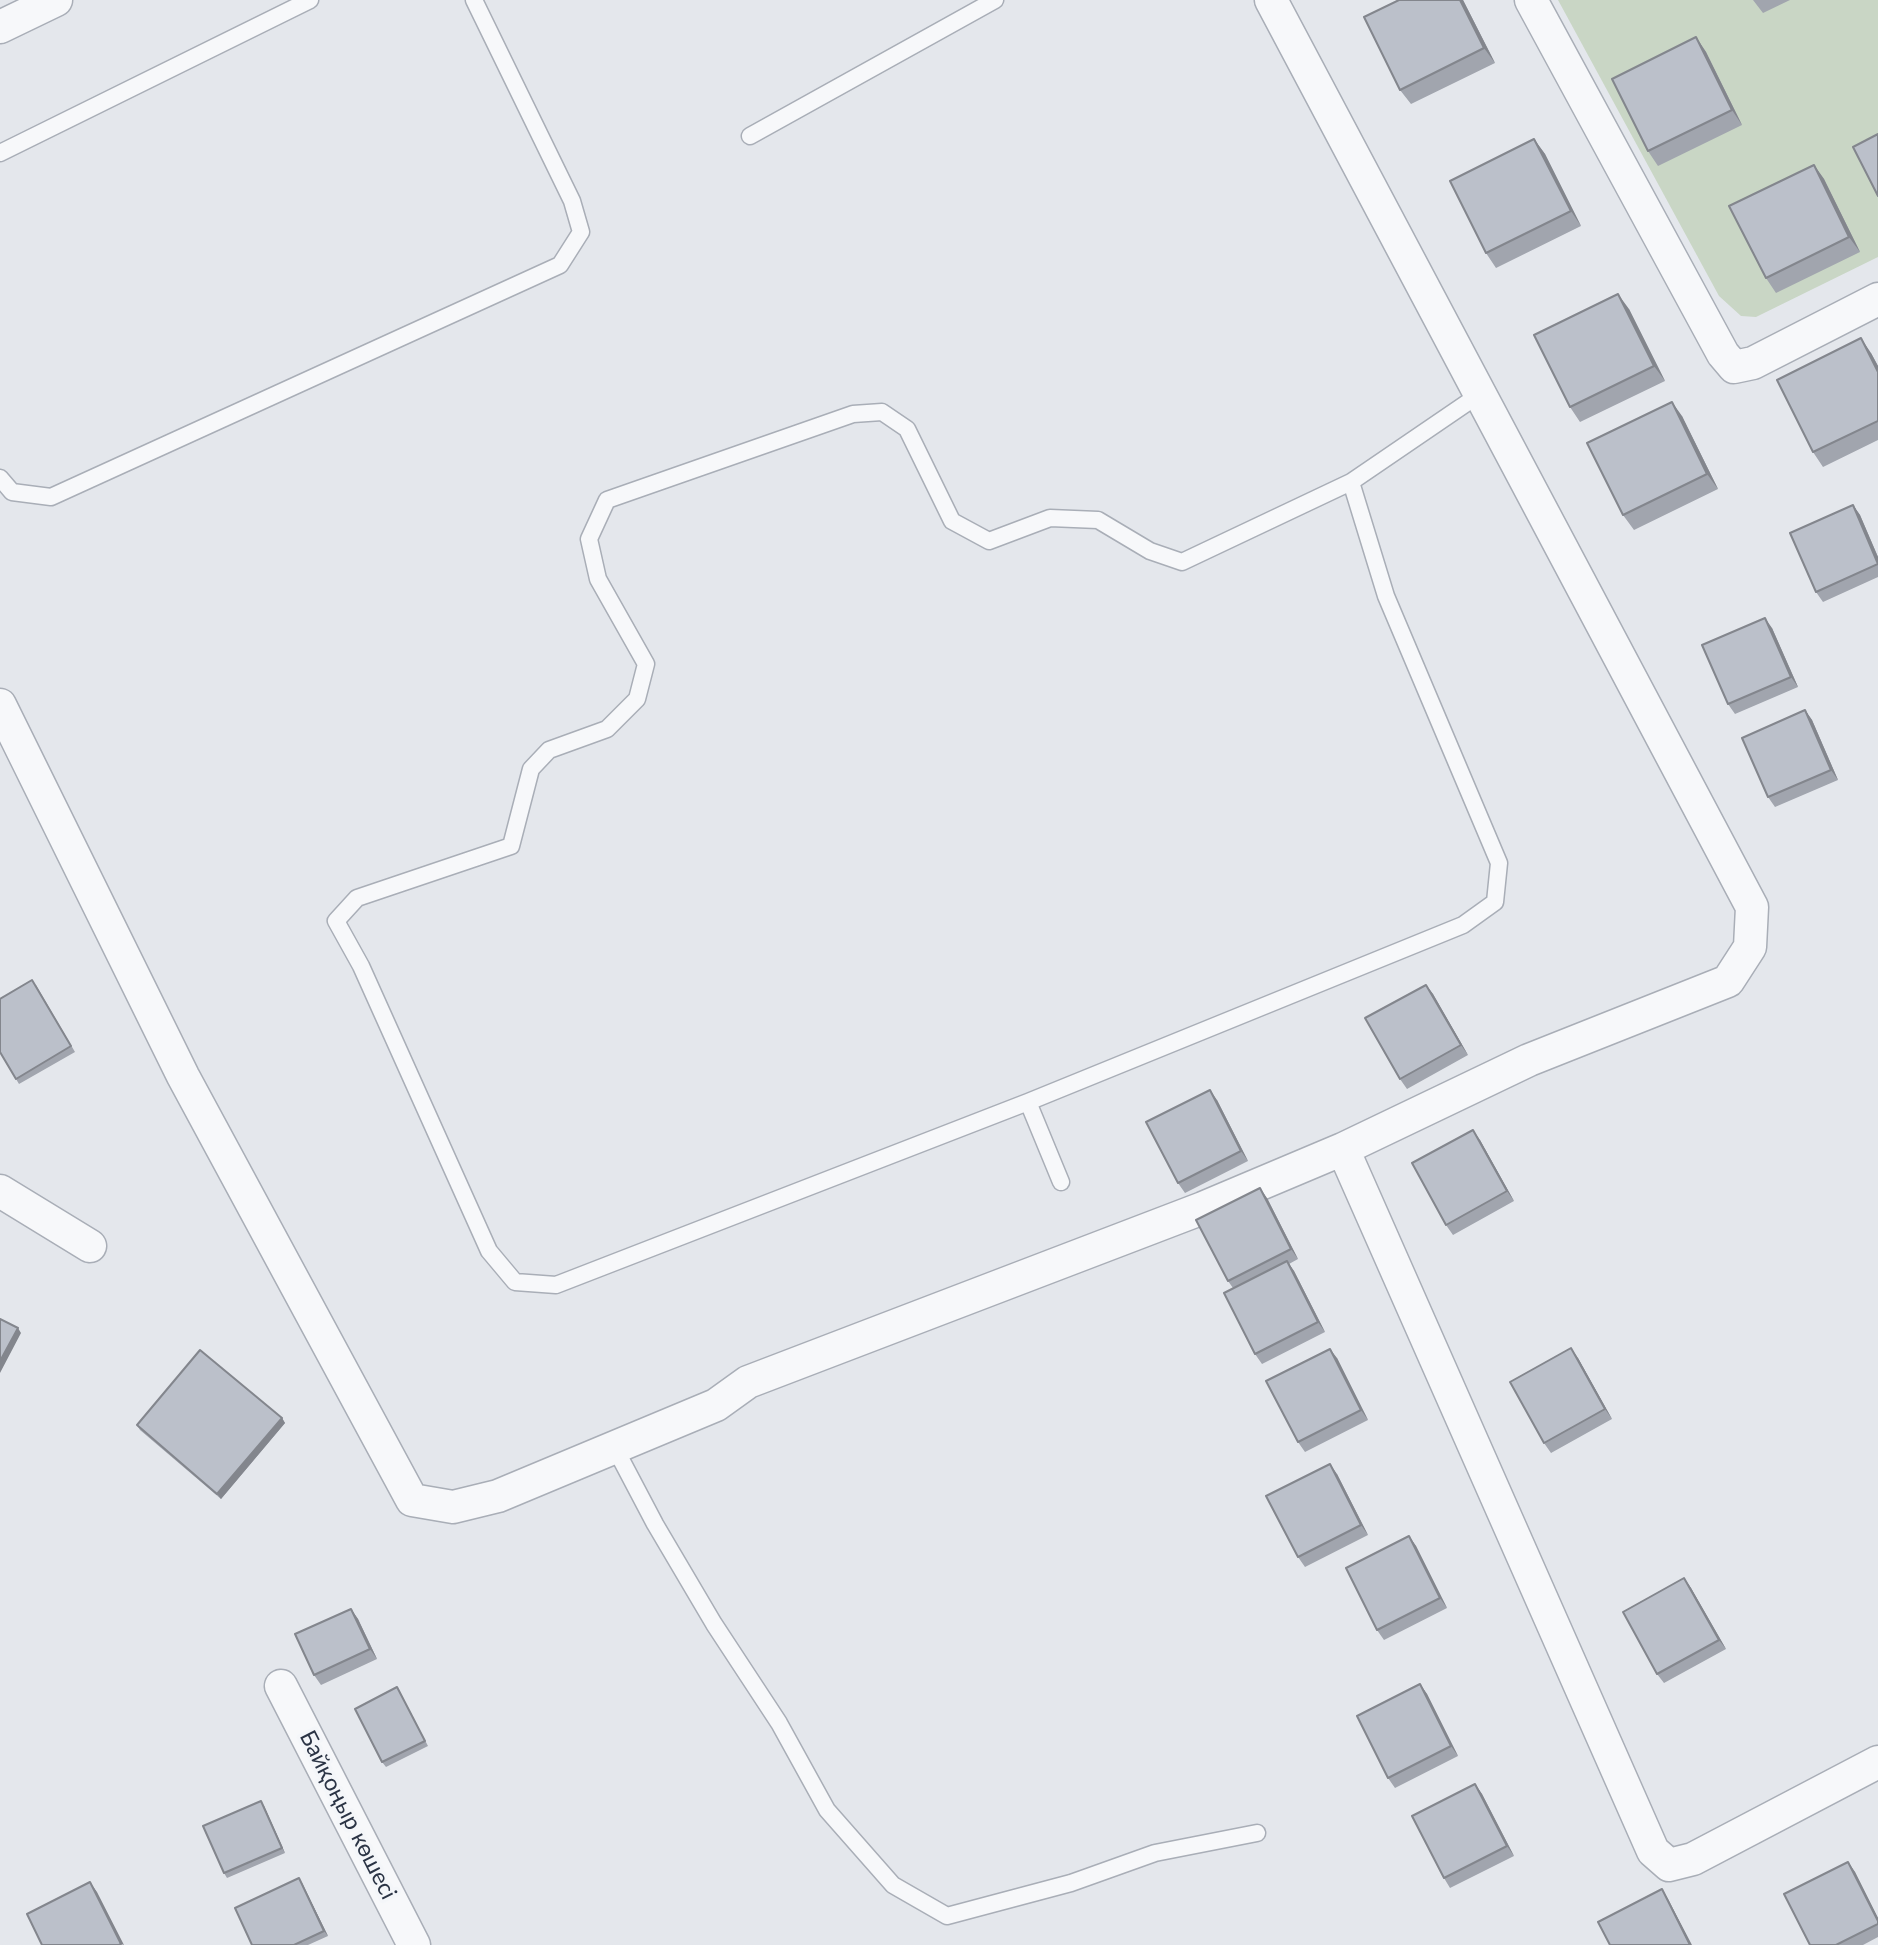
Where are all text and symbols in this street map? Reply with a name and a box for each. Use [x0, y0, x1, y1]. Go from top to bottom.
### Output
street label: Байқоңыр көшесі [294, 1726, 402, 1904]

